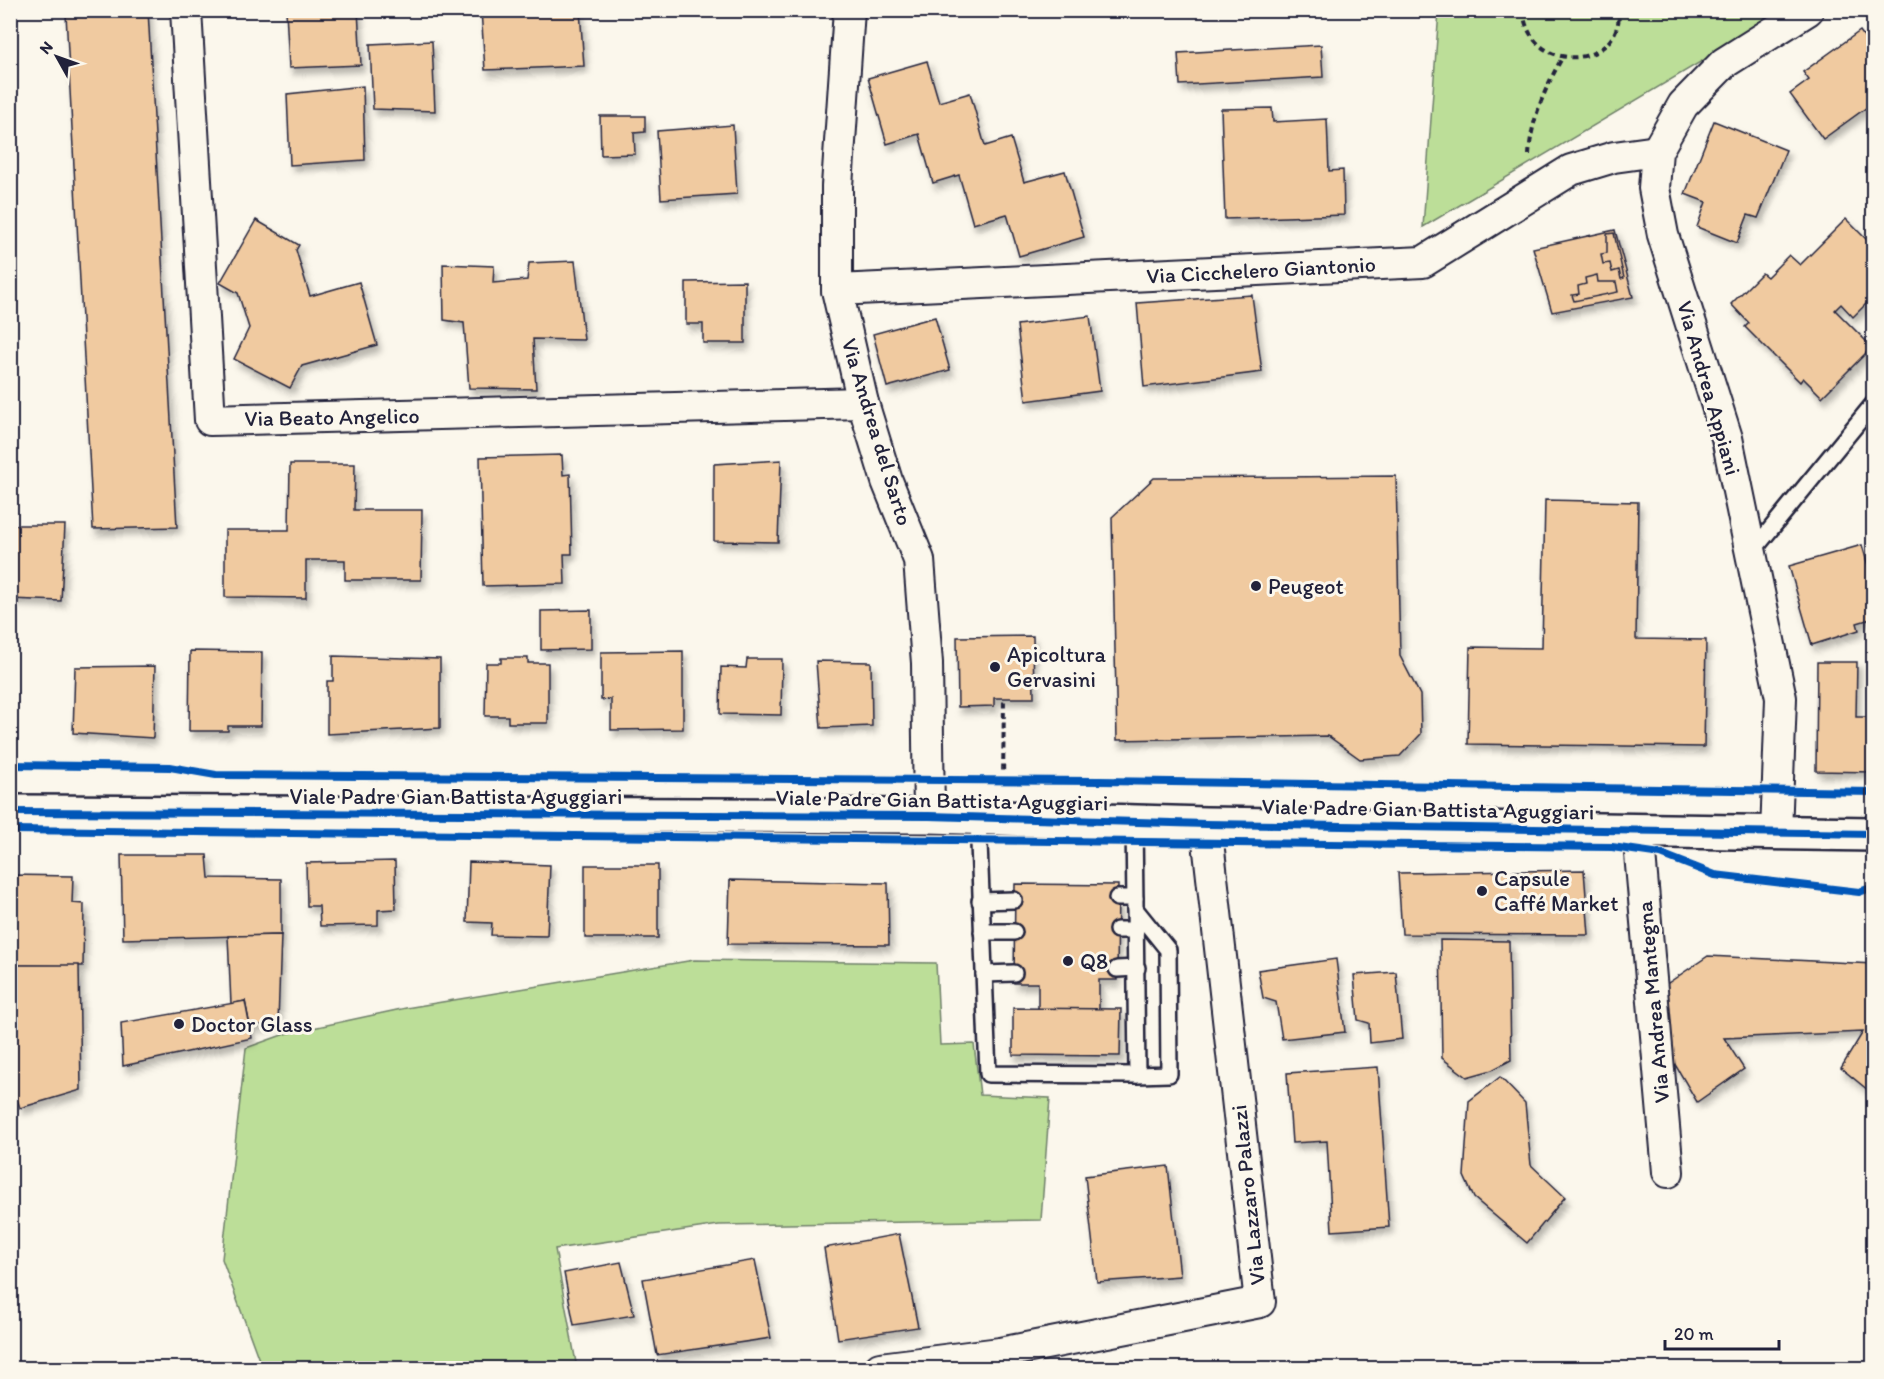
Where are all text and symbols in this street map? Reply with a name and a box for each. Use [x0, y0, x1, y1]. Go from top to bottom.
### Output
north arrow [27, 27, 87, 87]
text: N [35, 37, 57, 58]
street label: Via Cicchelero Giantonio [1146, 251, 1376, 289]
street label: Via Andrea Appiani [1671, 298, 1747, 478]
street label: Via Andrea del Sarto [836, 335, 918, 529]
street label: Via Beato Angelico [244, 402, 420, 432]
place label: Peugeot [1268, 573, 1344, 600]
marker: Peugeot [1249, 579, 1263, 593]
place label: Apicoltura Gervasini [1007, 641, 1107, 693]
marker: Apicoltura Gervasini [988, 660, 1002, 674]
street label: Viale Padre Gian Battista Aguggiari [290, 783, 622, 810]
street label: Viale Padre Gian Battista Aguggiari [775, 784, 1109, 816]
street label: Viale Padre Gian Battista Aguggiari [1261, 793, 1595, 825]
place label: Capsule Caffé Market [1494, 865, 1618, 917]
marker: Capsule Caffé Market [1475, 884, 1489, 898]
street label: Via Andrea Mantegna [1631, 899, 1675, 1104]
place label: Q8 [1080, 948, 1108, 975]
marker: Q8 [1061, 954, 1075, 968]
place label: Doctor Glass [191, 1011, 313, 1038]
marker: Doctor Glass [172, 1017, 186, 1031]
street label: Via Lazzaro Palazzi [1225, 1104, 1271, 1286]
scale bar [1665, 1313, 1779, 1351]
text: 20 m [1674, 1323, 1714, 1345]

